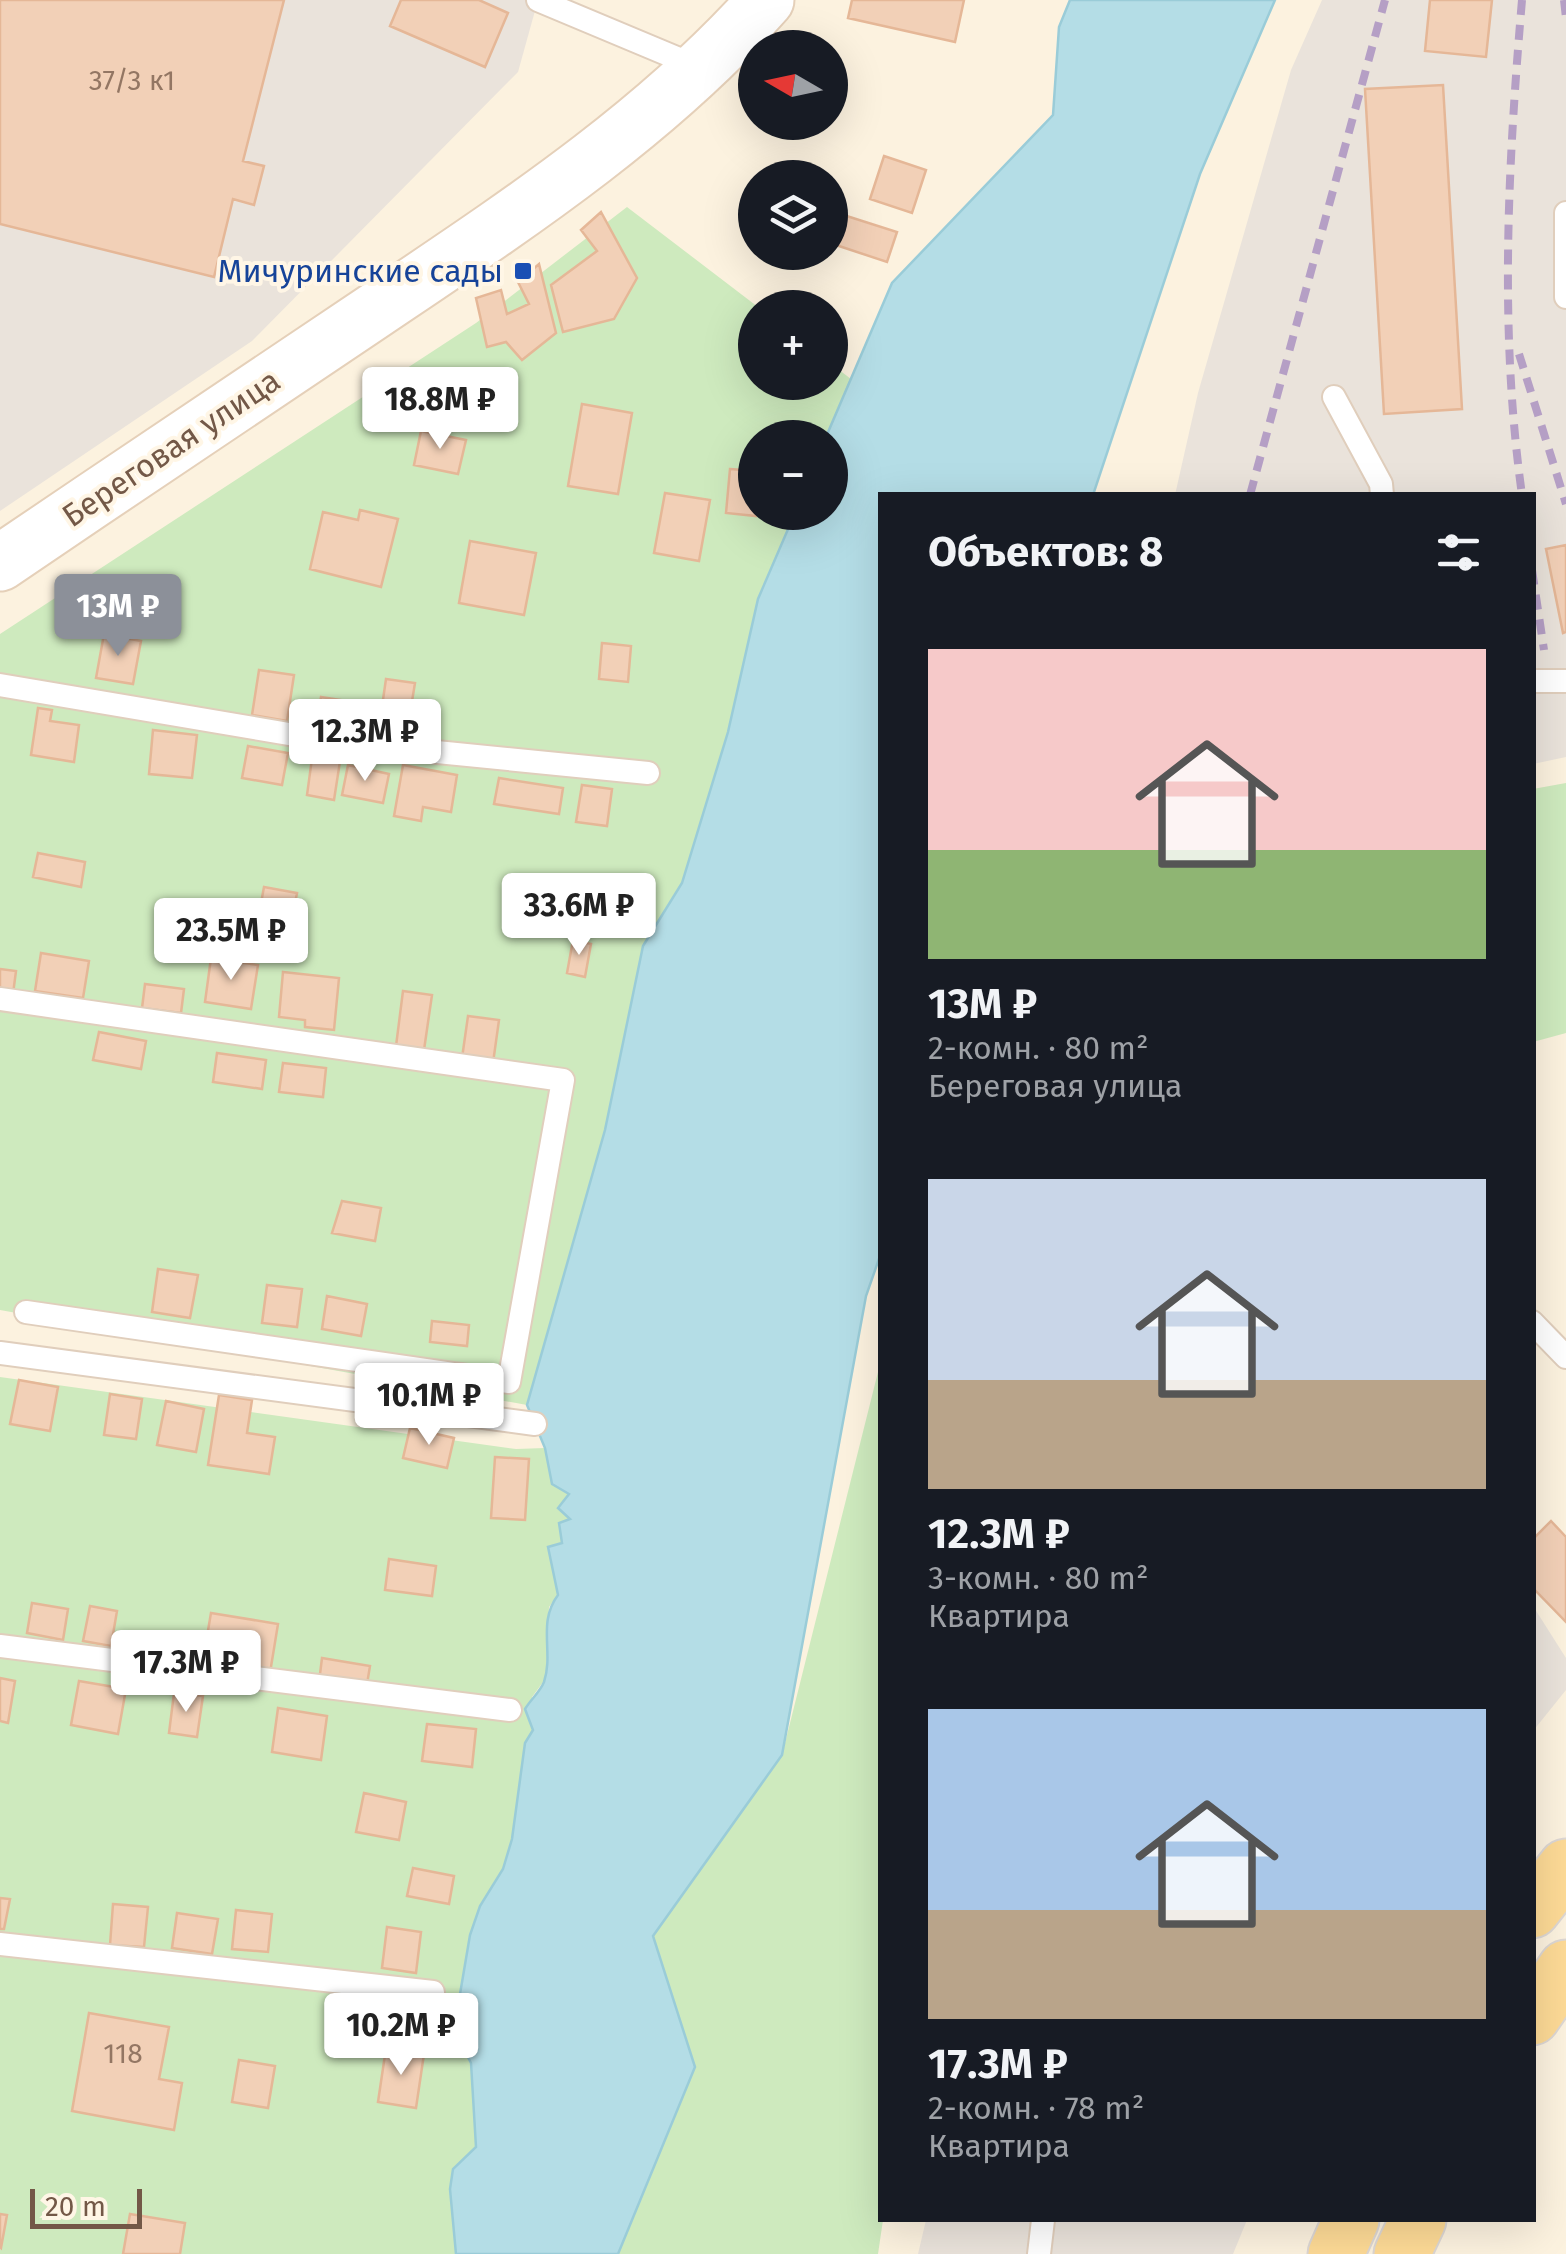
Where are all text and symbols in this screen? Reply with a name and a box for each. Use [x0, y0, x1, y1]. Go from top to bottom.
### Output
north arrow [738, 30, 848, 140]
map controls [738, 30, 848, 530]
house number: 37/3 к1 [89, 64, 175, 97]
button: layers [738, 160, 848, 270]
place label: Мичуринские сады [218, 252, 503, 290]
marker: Мичуринские сады [512, 260, 534, 282]
button: + [738, 290, 848, 400]
street label: Береговая улица [55, 361, 287, 535]
pin: 18.8M ₽ [348, 367, 532, 452]
text: 18.8M ₽ [384, 380, 496, 418]
button: − [738, 420, 848, 530]
icon: filters [1431, 525, 1486, 580]
text: Объектов: 8 [928, 527, 1163, 577]
pin: 13M ₽ [48, 574, 188, 659]
text: 13M ₽ [76, 587, 160, 625]
pin: 12.3M ₽ [273, 699, 457, 784]
text: 12.3M ₽ [311, 712, 419, 750]
icon: home [1117, 714, 1297, 894]
pin: 33.6M ₽ [487, 873, 671, 958]
text: 33.6M ₽ [524, 886, 634, 924]
pin: 23.5M ₽ [139, 898, 323, 983]
text: 23.5M ₽ [176, 911, 286, 949]
text: 13M ₽ [928, 979, 1037, 1029]
text: 2-комн. · 80 m² [928, 1029, 1149, 1067]
text: Береговая улица [928, 1067, 1182, 1105]
icon: home [1117, 1244, 1297, 1424]
pin: 10.1M ₽ [337, 1363, 521, 1448]
text: 10.1M ₽ [377, 1376, 481, 1414]
text: 12.3M ₽ [928, 1509, 1070, 1559]
text: 3-комн. · 80 m² [928, 1559, 1149, 1597]
text: Квартира [928, 1597, 1070, 1635]
pin: 17.3M ₽ [94, 1630, 278, 1715]
text: 17.3M ₽ [133, 1643, 239, 1681]
icon: home [1117, 1774, 1297, 1954]
pin: 10.2M ₽ [309, 1993, 493, 2078]
text: 10.2M ₽ [346, 2006, 456, 2044]
house number: 118 [103, 2037, 143, 2070]
text: 17.3M ₽ [928, 2039, 1068, 2089]
text: 2-комн. · 78 m² [928, 2089, 1144, 2127]
text: Квартира [928, 2127, 1070, 2165]
scale bar [30, 2184, 142, 2228]
text: 20 m [45, 2190, 106, 2223]

